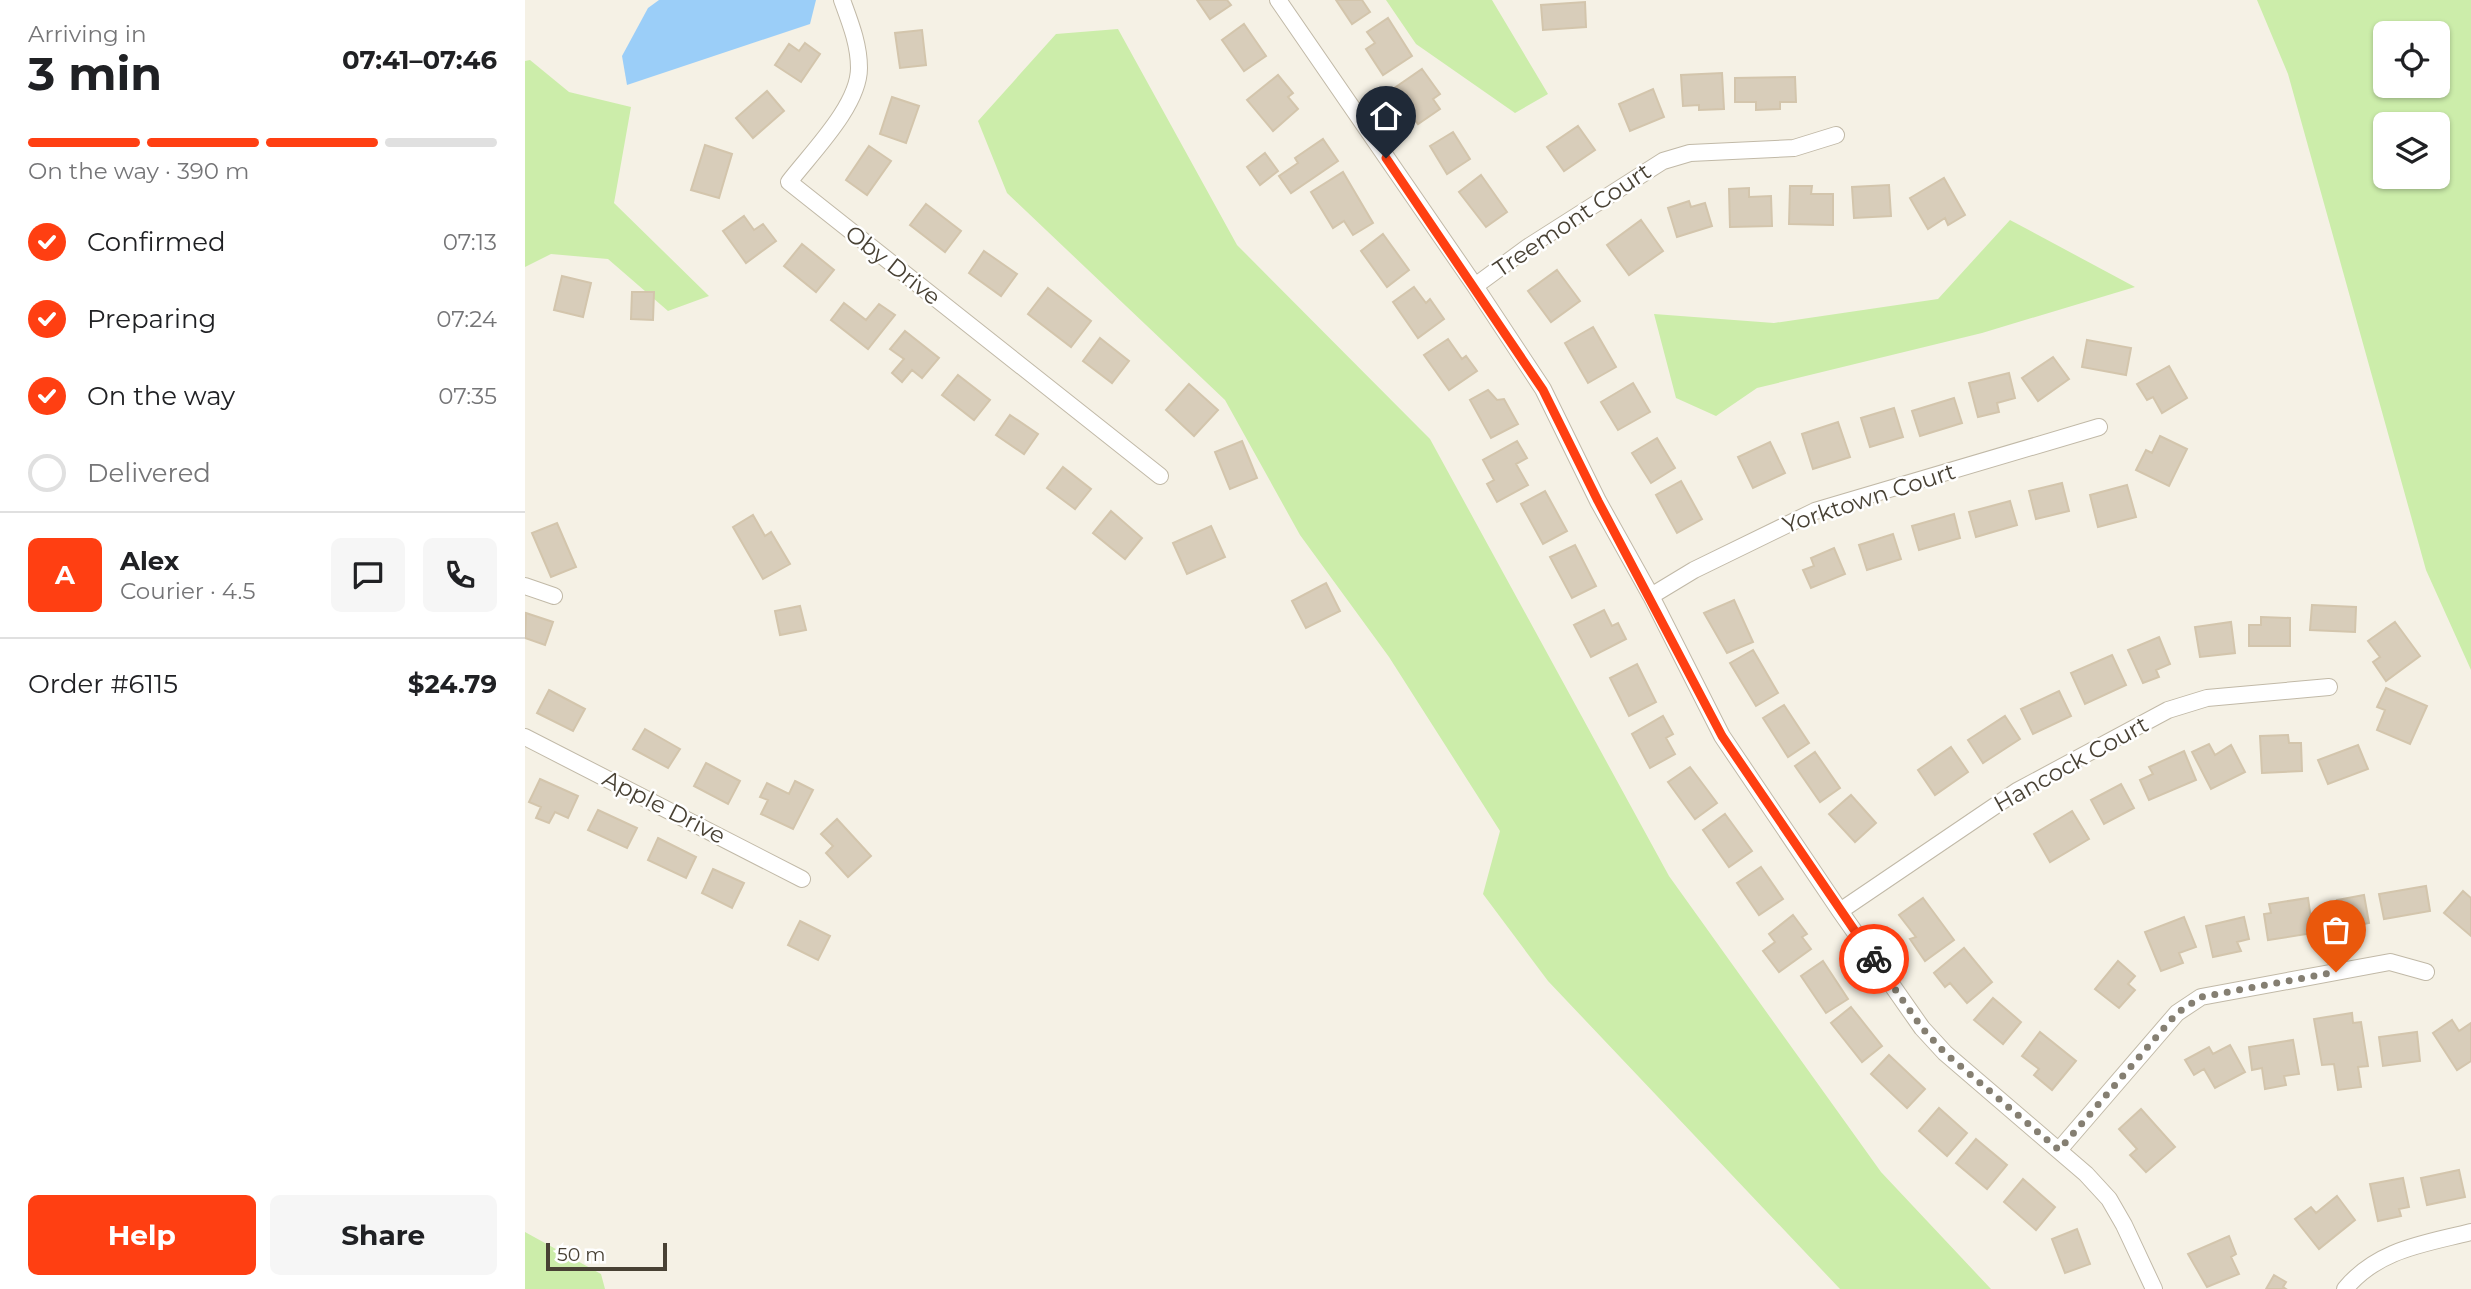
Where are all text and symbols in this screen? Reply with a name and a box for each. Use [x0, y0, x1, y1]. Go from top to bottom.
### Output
text: Arriving in [28, 20, 147, 48]
map controls [2373, 21, 2450, 189]
button: locate [2373, 21, 2450, 98]
text: 07:41–07:46 [342, 44, 497, 76]
text: 3 min [28, 45, 162, 102]
pin [1356, 86, 1416, 158]
icon: home [1367, 97, 1405, 135]
button: layers [2373, 112, 2450, 189]
text: On the way · 390 m [28, 157, 250, 185]
street label: Treemont Court [1488, 157, 1656, 283]
street label: Oby Drive [840, 219, 946, 311]
icon: check [28, 223, 66, 261]
text: Confirmed [87, 226, 226, 258]
text: 07:13 [443, 228, 497, 256]
icon: check [28, 300, 66, 338]
text: Preparing [87, 303, 216, 335]
text: 07:24 [436, 305, 497, 333]
icon: check [28, 377, 66, 415]
text: On the way [87, 380, 235, 412]
text: 07:35 [438, 382, 497, 410]
text: Delivered [87, 457, 211, 489]
street label: Yorktown Court [1779, 457, 1959, 539]
button: chat [331, 538, 405, 612]
button: phone [423, 538, 497, 612]
text: Alex [120, 545, 179, 577]
text: A [55, 559, 75, 591]
text: Courier · 4.5 [120, 577, 255, 605]
text: Order #6115 [28, 668, 178, 700]
text: $24.79 [408, 668, 497, 700]
street label: Hancock Court [1989, 710, 2153, 818]
street label: Apple Drive [598, 764, 730, 850]
pin [2306, 900, 2366, 972]
icon: bag [2317, 911, 2355, 949]
courier [1839, 924, 1909, 994]
icon: bike [1855, 940, 1893, 978]
button: Help [28, 1195, 256, 1275]
button: Share [270, 1195, 497, 1275]
scale bar [546, 1240, 667, 1272]
text: 50 m [557, 1243, 605, 1266]

